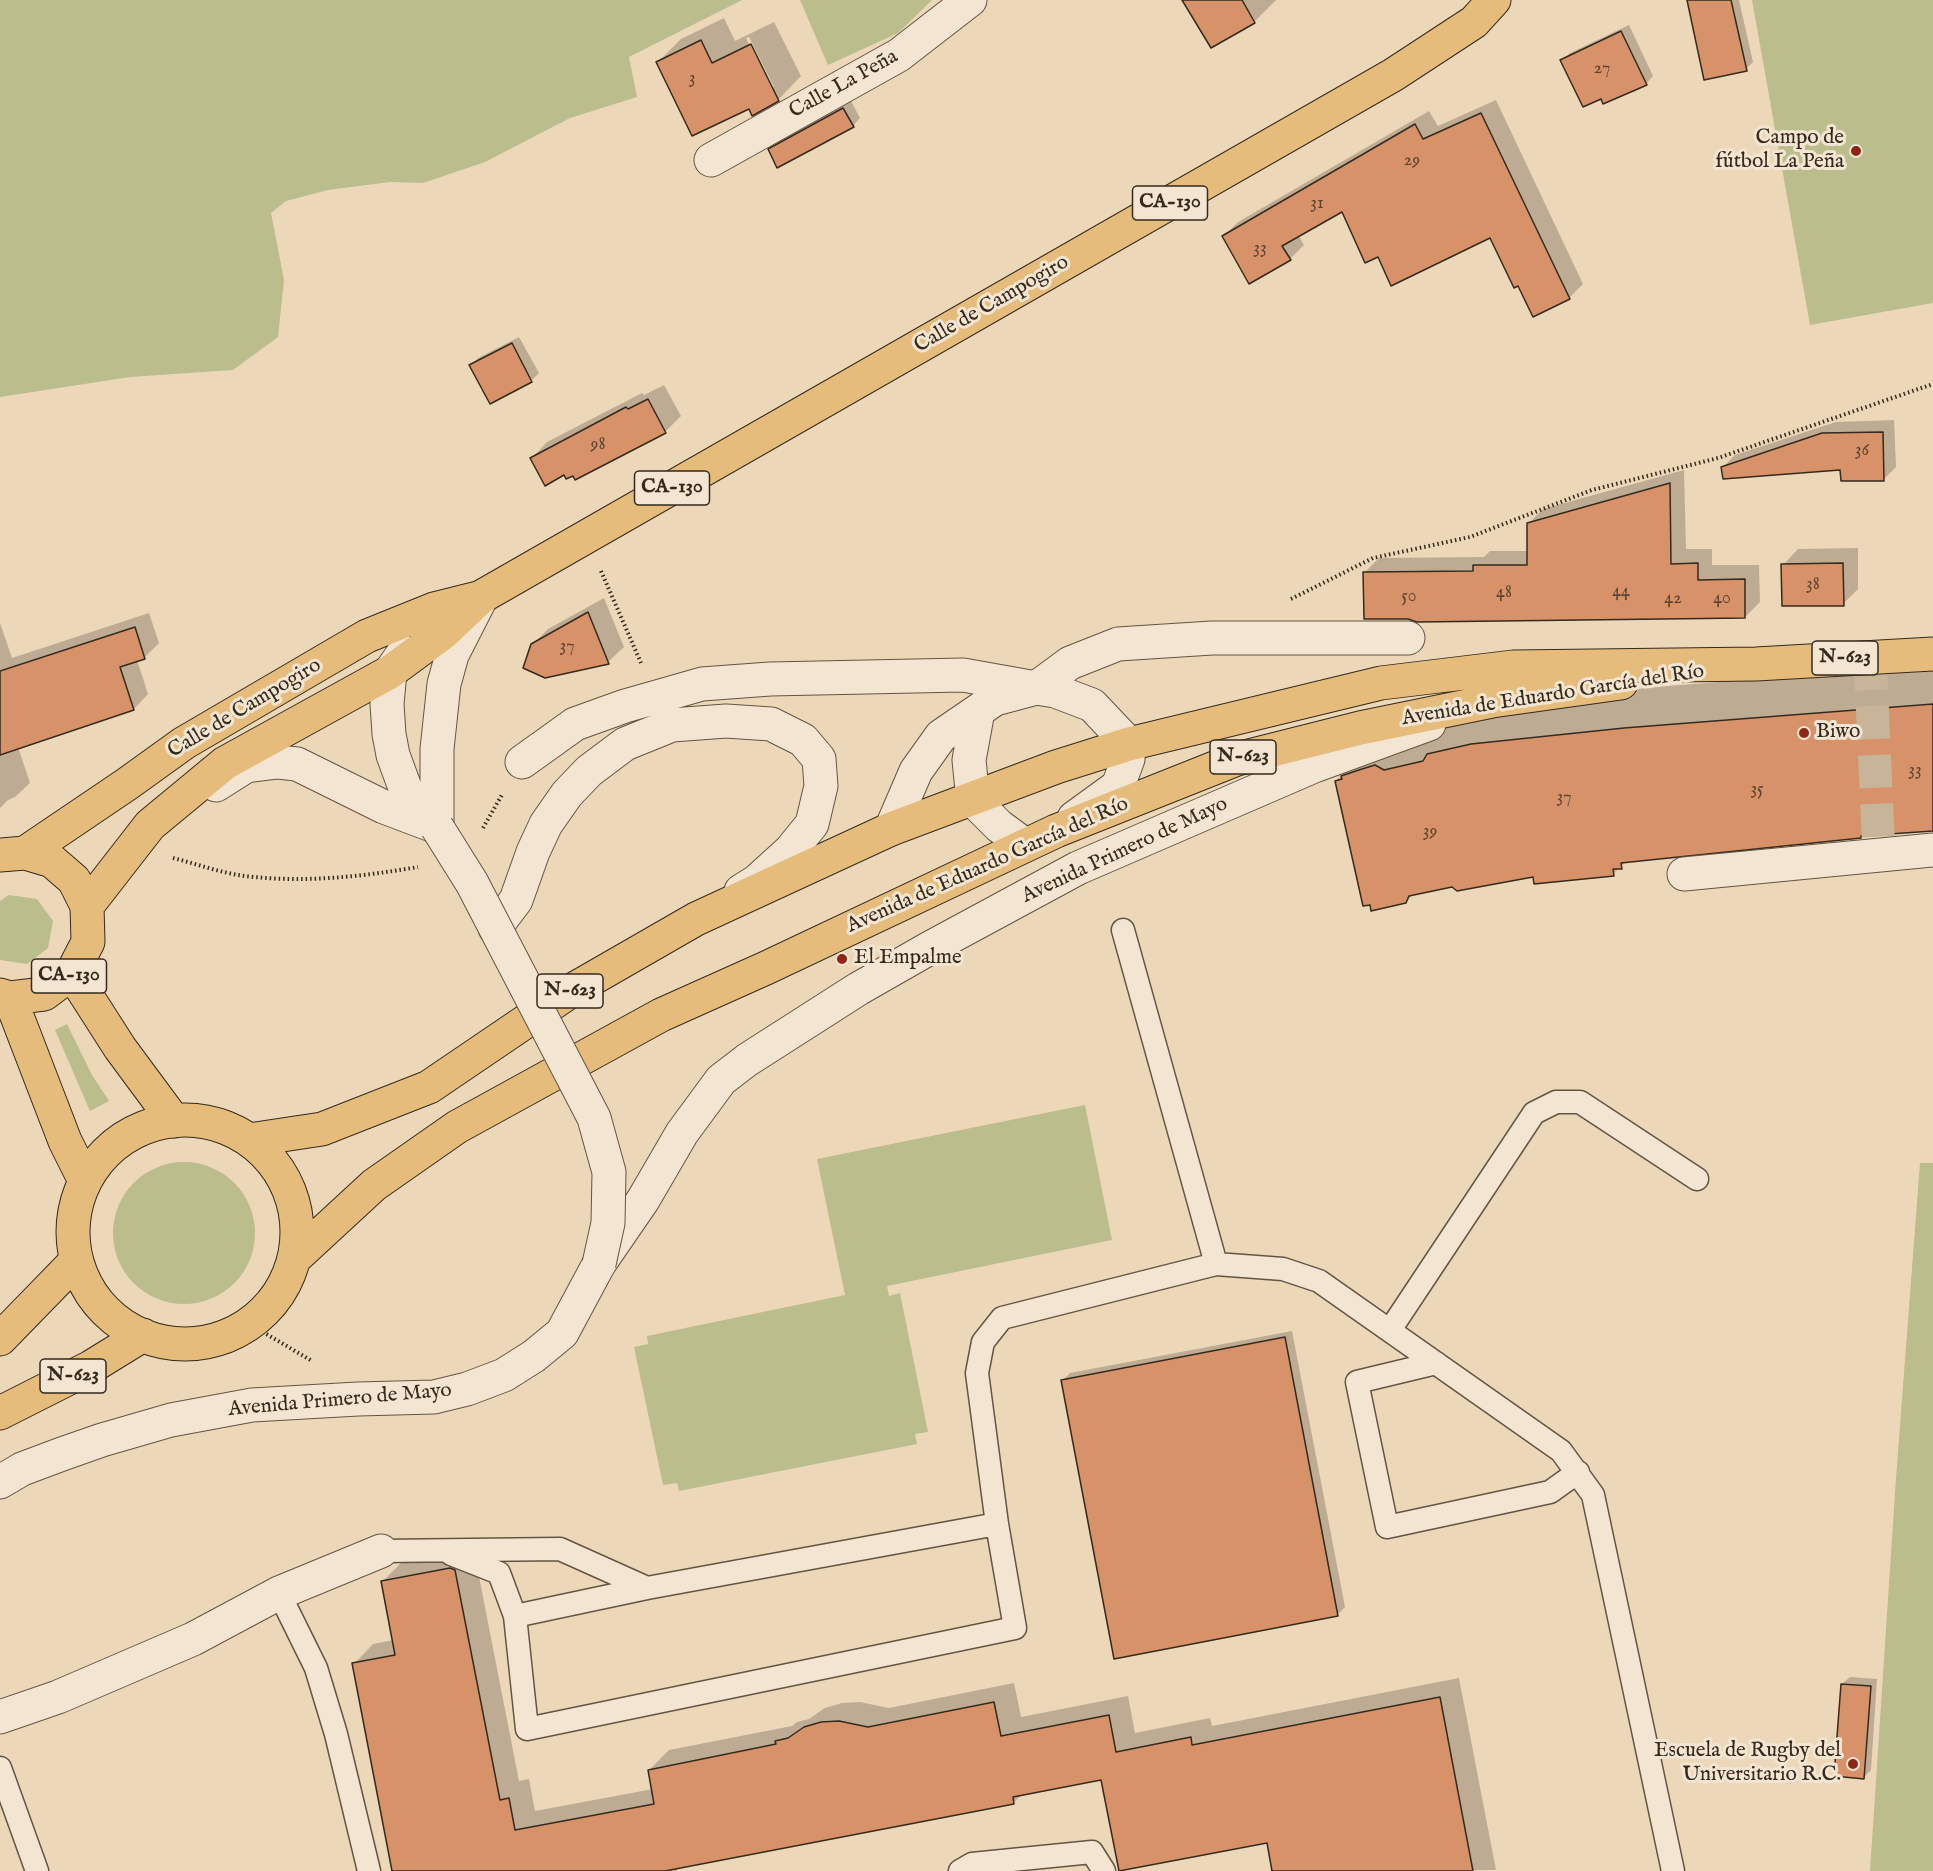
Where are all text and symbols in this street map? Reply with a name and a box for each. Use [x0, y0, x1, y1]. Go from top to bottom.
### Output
street label: Calle La Peña [785, 45, 903, 125]
house number: 27 [1594, 58, 1610, 80]
house number: 3 [689, 68, 695, 90]
place label: Campo de fútbol La Peña [1715, 126, 1844, 176]
marker: Campo de fútbol La Peña [1849, 144, 1863, 158]
house number: 29 [1404, 150, 1420, 172]
road number: CA-130 [1132, 186, 1208, 220]
house number: 31 [1310, 193, 1324, 215]
house number: 33 [1253, 238, 1267, 260]
street label: Calle de Campogiro [910, 251, 1074, 359]
house number: 98 [591, 434, 605, 456]
house number: 36 [1855, 440, 1869, 462]
road number: CA-130 [634, 471, 710, 505]
house number: 38 [1806, 574, 1820, 596]
house number: 44 [1612, 581, 1630, 603]
house number: 48 [1496, 582, 1512, 604]
house number: 50 [1401, 586, 1417, 608]
house number: 42 [1664, 588, 1682, 610]
house number: 40 [1713, 588, 1731, 610]
house number: 37 [559, 636, 575, 658]
road number: N-623 [1812, 641, 1878, 675]
street label: Calle de Campogiro [164, 653, 326, 765]
street label: Avenida de Eduardo García del Río [1400, 660, 1706, 732]
place label: Biwo [1816, 720, 1860, 746]
marker: Biwo [1797, 726, 1811, 740]
road number: N-623 [1210, 740, 1276, 774]
house number: 33 [1908, 760, 1922, 782]
house number: 35 [1750, 779, 1764, 801]
house number: 37 [1556, 787, 1572, 809]
street label: Avenida de Eduardo García del Río [843, 792, 1133, 940]
street label: Avenida Primero de Mayo [1018, 792, 1232, 910]
house number: 39 [1423, 821, 1437, 843]
place label: El Empalme [854, 946, 962, 972]
marker: El Empalme [835, 952, 849, 966]
road number: CA-130 [32, 959, 106, 993]
road number: N-623 [537, 974, 603, 1008]
road number: N-623 [40, 1359, 106, 1393]
street label: Avenida Primero de Mayo [227, 1379, 453, 1423]
place label: Escuela de Rugby del Universitario R.C. [1654, 1739, 1841, 1789]
marker: Escuela de Rugby del Universitario R.C. [1846, 1757, 1860, 1771]

